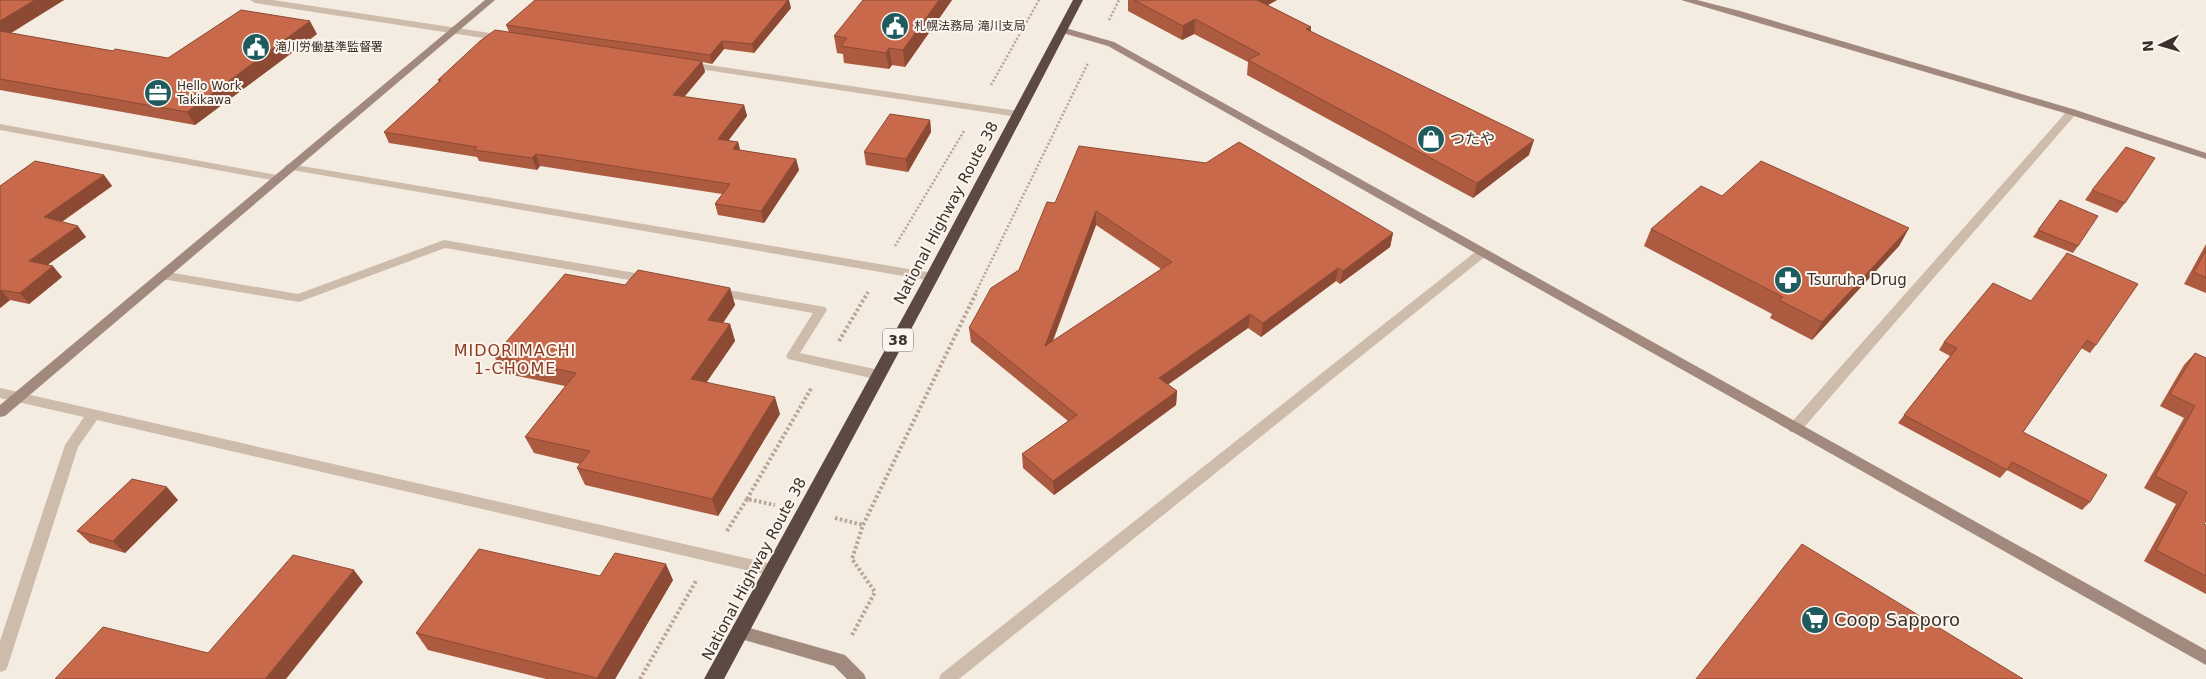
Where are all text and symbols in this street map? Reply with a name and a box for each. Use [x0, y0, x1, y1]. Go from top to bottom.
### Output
public building icon: 札幌法務局 滝川支局 [880, 11, 910, 41]
place label: 札幌法務局 滝川支局 [914, 19, 1026, 33]
north arrow [2136, 20, 2186, 70]
public building icon: 滝川労働基準監督署 [241, 32, 271, 62]
place label: 滝川労働基準監督署 [275, 40, 383, 54]
text: N [2140, 40, 2157, 53]
office icon: Hello Work Takikawa [143, 78, 173, 108]
place label: Hello Work Takikawa [176, 79, 242, 107]
street label: National Highway Route 38 [890, 119, 1002, 307]
shop icon: つたや [1416, 124, 1446, 154]
place label: つたや [1450, 130, 1495, 148]
pharmacy icon: Tsuruha Drug [1773, 265, 1803, 295]
place label: Tsuruha Drug [1806, 271, 1907, 289]
road number: 38 [883, 328, 913, 352]
district label: MIDORIMACHI 1-CHOME [454, 341, 576, 378]
street label: National Highway Route 38 [698, 475, 810, 663]
supermarket icon: Coop Sapporo [1800, 605, 1830, 635]
place label: Coop Sapporo [1834, 609, 1960, 630]

